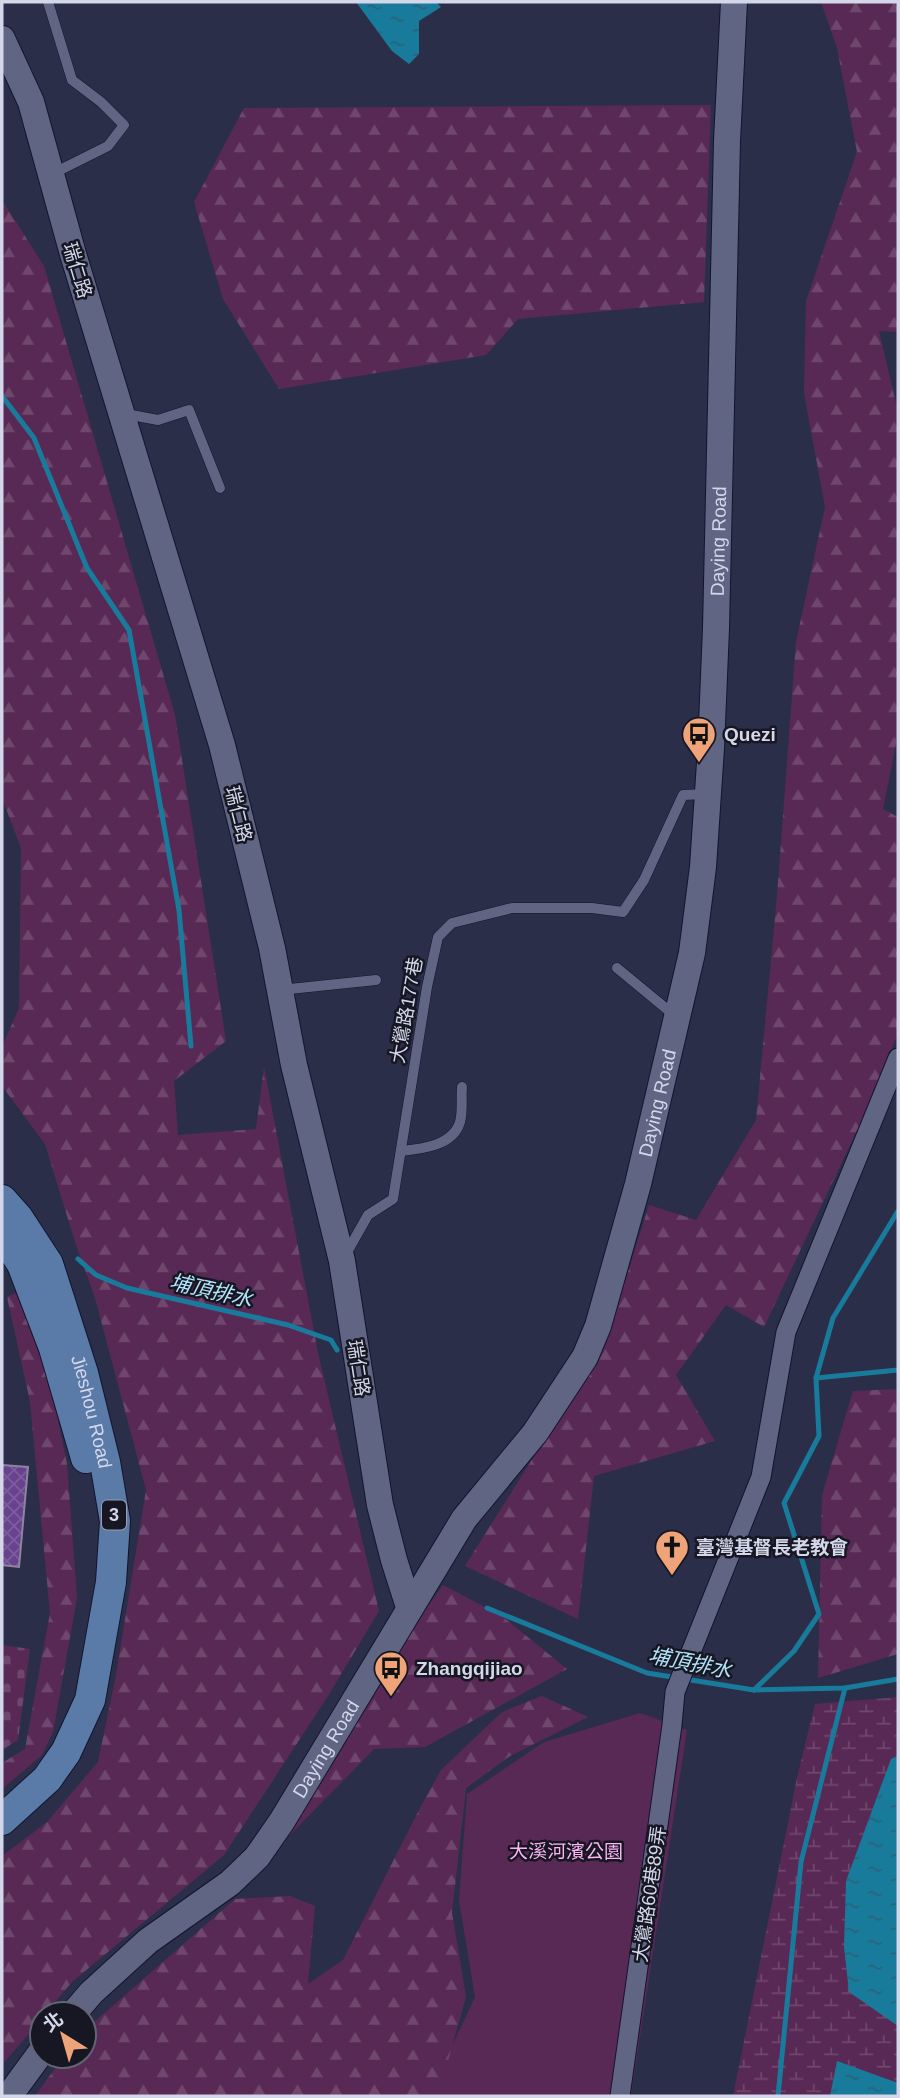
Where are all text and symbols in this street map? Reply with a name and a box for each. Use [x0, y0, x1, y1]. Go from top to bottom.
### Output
street label: 瑞仁路 [59, 240, 96, 300]
street label: Daying Road [707, 486, 730, 596]
bus stop icon: Quezi [680, 715, 718, 764]
place label: Quezi [724, 724, 776, 745]
street label: 瑞仁路 [221, 784, 256, 844]
street label: 大鶯路177巷 [387, 955, 426, 1065]
street label: Daying Road [635, 1047, 680, 1159]
water label: 埔頂排水 [168, 1270, 256, 1311]
street label: 瑞仁路 [344, 1338, 373, 1398]
street label: Jieshou Road [67, 1352, 116, 1470]
road number: 3 [102, 1500, 126, 1530]
church icon: 臺灣基督長老教會 [653, 1528, 691, 1577]
place label: 臺灣基督長老教會 [696, 1537, 848, 1558]
water label: 埔頂排水 [647, 1643, 734, 1682]
bus stop icon: Zhangqijiao [372, 1649, 410, 1698]
place label: Zhangqijiao [416, 1658, 523, 1679]
street label: Daying Road [289, 1696, 363, 1801]
street label: 大鶯路60巷89弄 [630, 1825, 669, 1964]
park label: 大溪河濱公園 [509, 1841, 623, 1862]
north arrow [28, 2000, 98, 2070]
text: 北 [39, 2008, 67, 2036]

